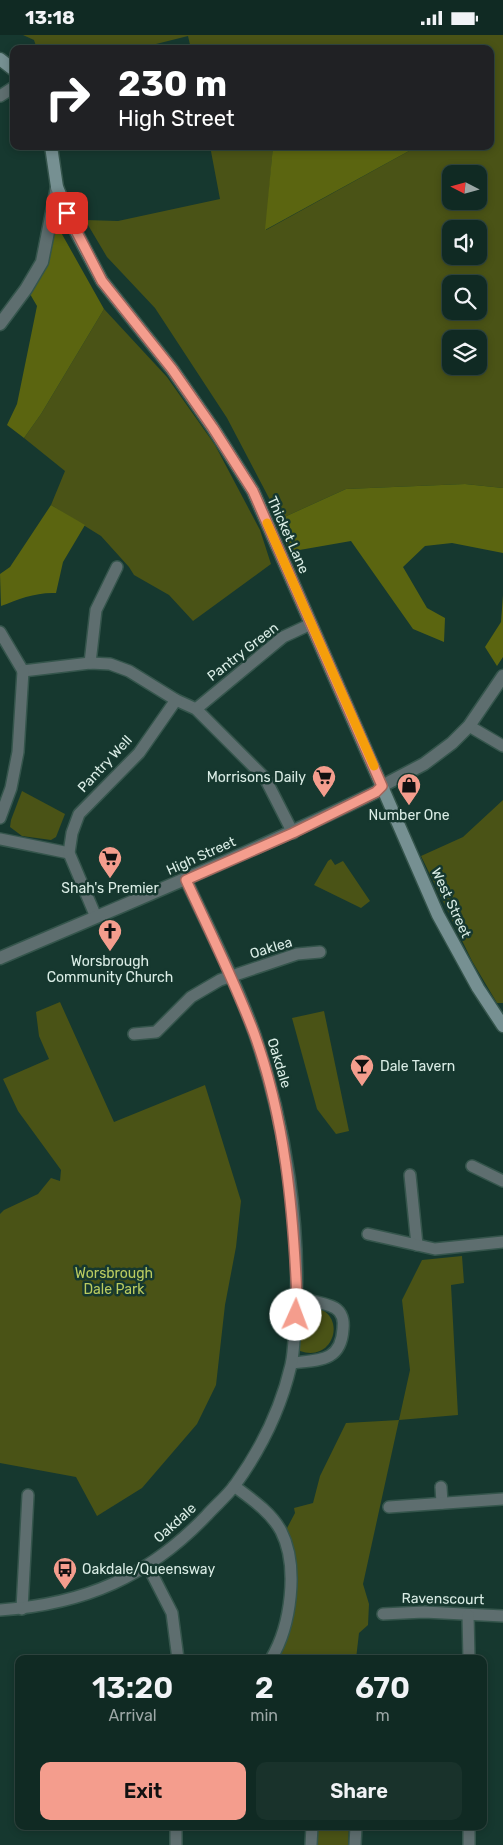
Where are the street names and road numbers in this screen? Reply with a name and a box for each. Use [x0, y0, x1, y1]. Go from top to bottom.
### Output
street label: Thicket Lane [263, 494, 313, 577]
street label: Pantry Green [204, 619, 282, 685]
street label: Pantry Well [74, 732, 136, 796]
street label: High Street [164, 833, 239, 879]
street label: West Street [427, 865, 475, 941]
street label: Oaklea [248, 934, 294, 962]
street label: Oakdale [263, 1036, 295, 1090]
street label: Oakdale [150, 1499, 200, 1547]
street label: Ravenscourt [402, 1590, 485, 1608]

